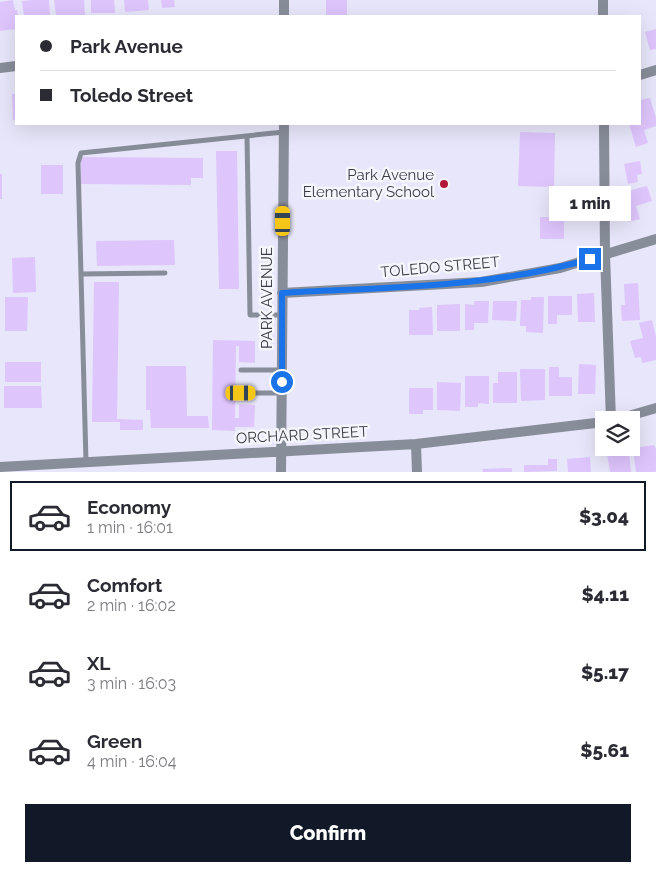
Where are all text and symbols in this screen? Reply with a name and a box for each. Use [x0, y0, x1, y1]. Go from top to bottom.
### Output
text: Park Avenue [70, 35, 183, 57]
text: Toledo Street [70, 84, 193, 106]
place label: Park Avenue Elementary School [303, 166, 435, 201]
marker: Park Avenue Elementary School [438, 178, 450, 190]
callout: 1 min [549, 186, 631, 222]
text: 1 min [569, 194, 611, 213]
car [275, 206, 290, 236]
street label: PARK AVENUE [258, 247, 276, 349]
route end [579, 248, 601, 270]
street label: TOLEDO STREET [380, 253, 500, 281]
route start [271, 371, 293, 393]
car [226, 386, 256, 401]
map controls [595, 411, 640, 456]
button: layers [595, 411, 640, 456]
street label: ORCHARD STREET [235, 423, 369, 447]
icon: car [27, 494, 72, 539]
text: Economy [87, 496, 171, 518]
text: $3.04 [579, 505, 629, 527]
text: 1 min · 16:01 [87, 518, 173, 537]
icon: car [27, 572, 72, 617]
text: Comfort [87, 574, 162, 596]
text: $4.11 [582, 583, 629, 605]
text: 2 min · 16:02 [87, 596, 176, 615]
icon: car [27, 650, 72, 695]
text: XL [87, 652, 110, 674]
text: $5.17 [581, 661, 629, 683]
text: 3 min · 16:03 [87, 674, 176, 693]
icon: car [27, 728, 72, 773]
text: Green [87, 730, 142, 752]
text: $5.61 [580, 739, 629, 761]
text: 4 min · 16:04 [87, 752, 177, 771]
button: Confirm [25, 804, 631, 862]

